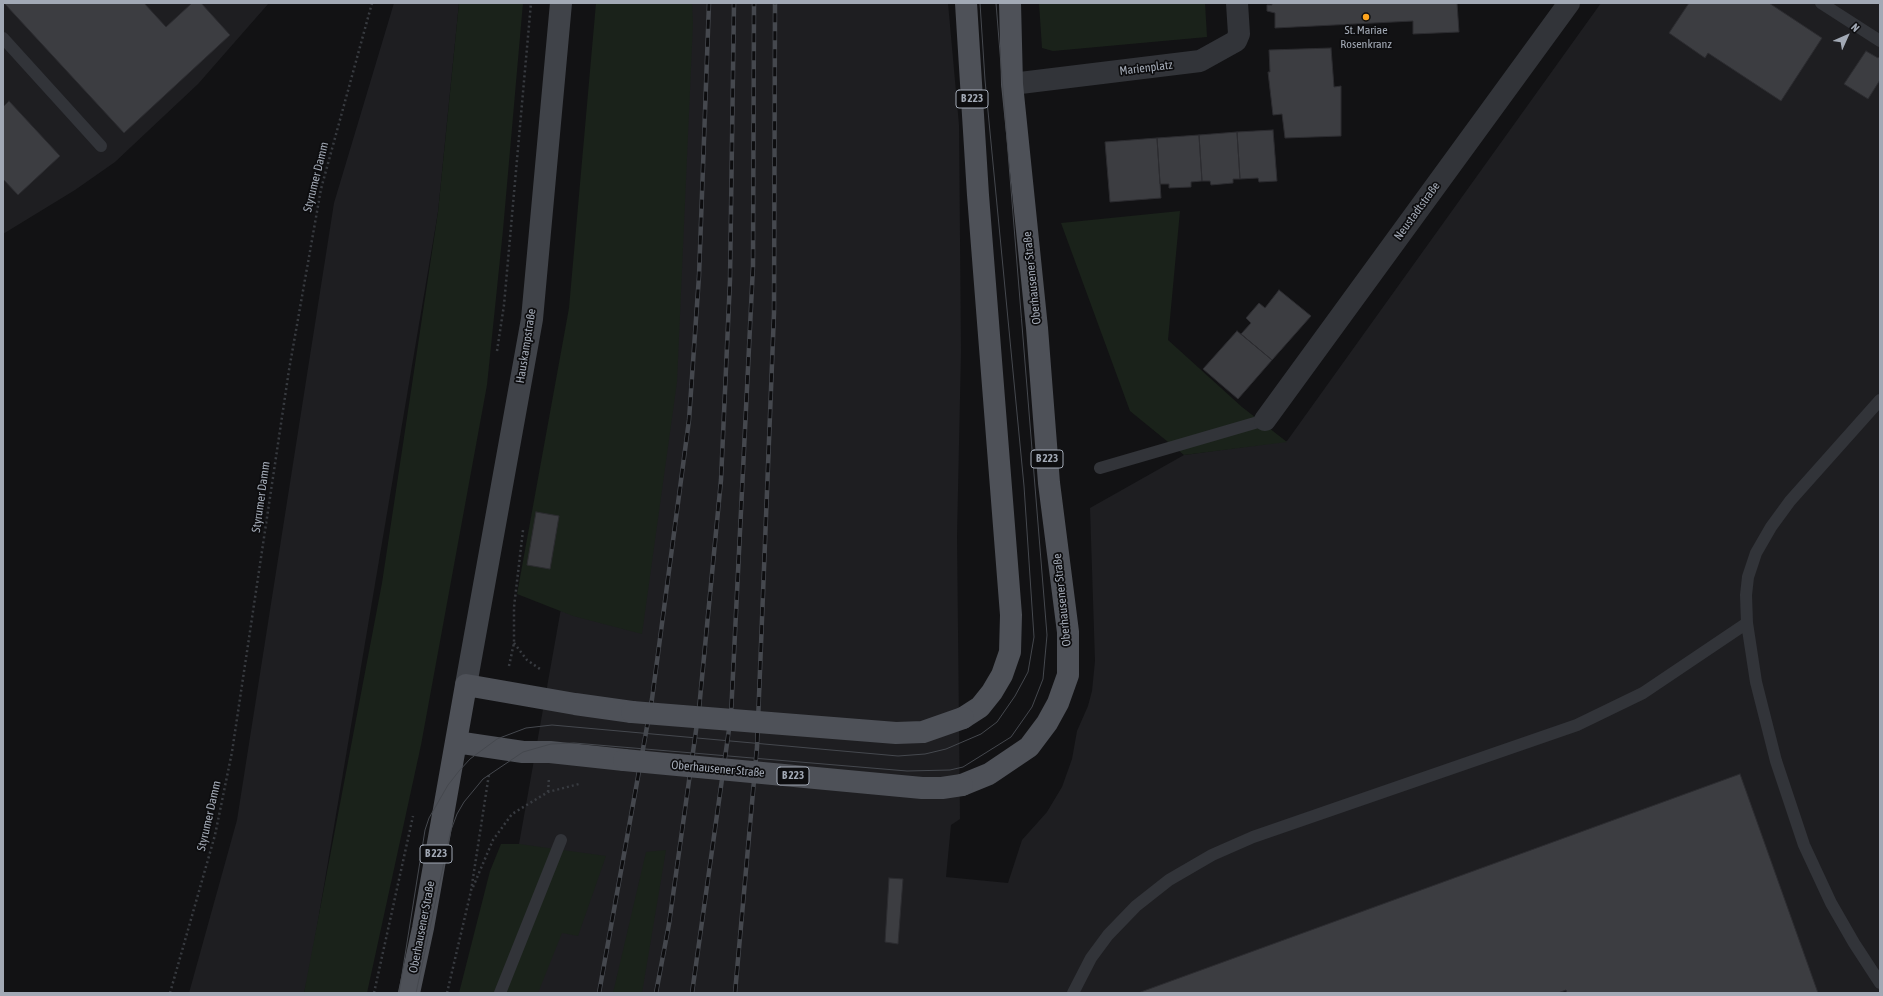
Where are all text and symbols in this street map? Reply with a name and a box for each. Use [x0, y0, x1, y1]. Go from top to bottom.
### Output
marker: St. Mariae Rosenkranz [1361, 12, 1371, 22]
north arrow [1827, 16, 1867, 56]
text: N [1849, 21, 1862, 34]
place label: St. Mariae Rosenkranz [1340, 23, 1392, 51]
street label: Marienplatz [1119, 58, 1173, 78]
road number: B 223 [956, 90, 988, 108]
street label: Styrumer Damm [300, 141, 332, 213]
street label: Neustadtstraße [1391, 179, 1443, 243]
street label: Oberhausener Straße [1020, 231, 1044, 325]
street label: Hauskampstraße [513, 308, 539, 384]
road number: B 223 [1031, 450, 1063, 468]
street label: Styrumer Damm [249, 461, 273, 533]
street label: Oberhausener Straße [1050, 553, 1074, 647]
street label: Oberhausener Straße [671, 758, 765, 780]
road number: B 223 [777, 767, 809, 785]
street label: Styrumer Damm [194, 779, 224, 853]
road number: B 223 [420, 845, 452, 863]
street label: Oberhausener Straße [406, 880, 438, 974]

